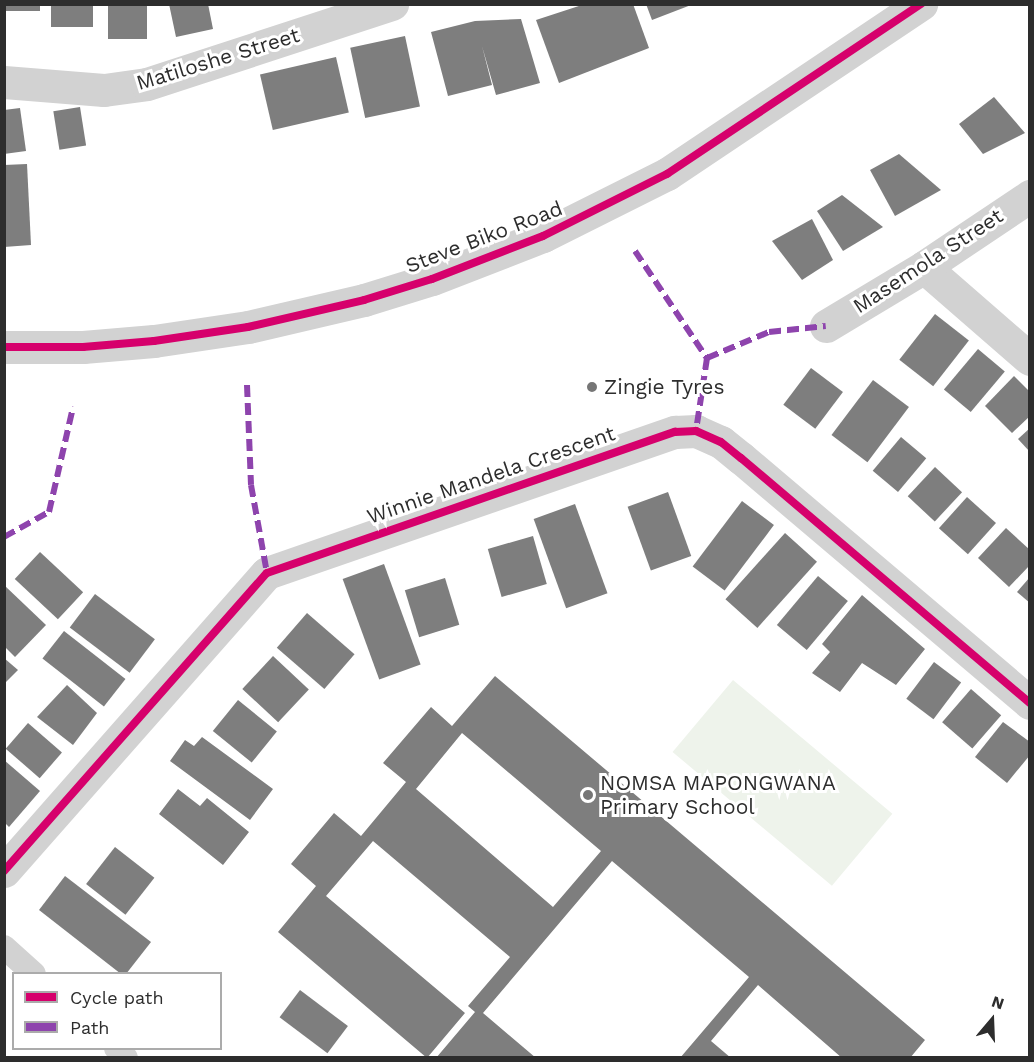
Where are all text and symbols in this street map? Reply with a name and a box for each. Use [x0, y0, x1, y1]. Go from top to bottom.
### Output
street label: Matiloshe Street [133, 22, 303, 96]
street label: Steve Biko Road [402, 195, 566, 279]
street label: Masemola Street [848, 203, 1008, 319]
place label: Zingie Tyres [604, 374, 725, 400]
marker: Zingie Tyres [585, 380, 599, 394]
street label: Winnie Mandela Crescent [363, 421, 619, 529]
place label: NOMSA MAPONGWANA Primary School [600, 770, 837, 820]
marker: NOMSA MAPONGWANA Primary School [581, 788, 595, 802]
legend [12, 972, 222, 1050]
text: Cycle path [70, 987, 164, 1008]
north arrow [962, 990, 1022, 1050]
text: N [989, 992, 1007, 1013]
text: Path [70, 1017, 110, 1038]

